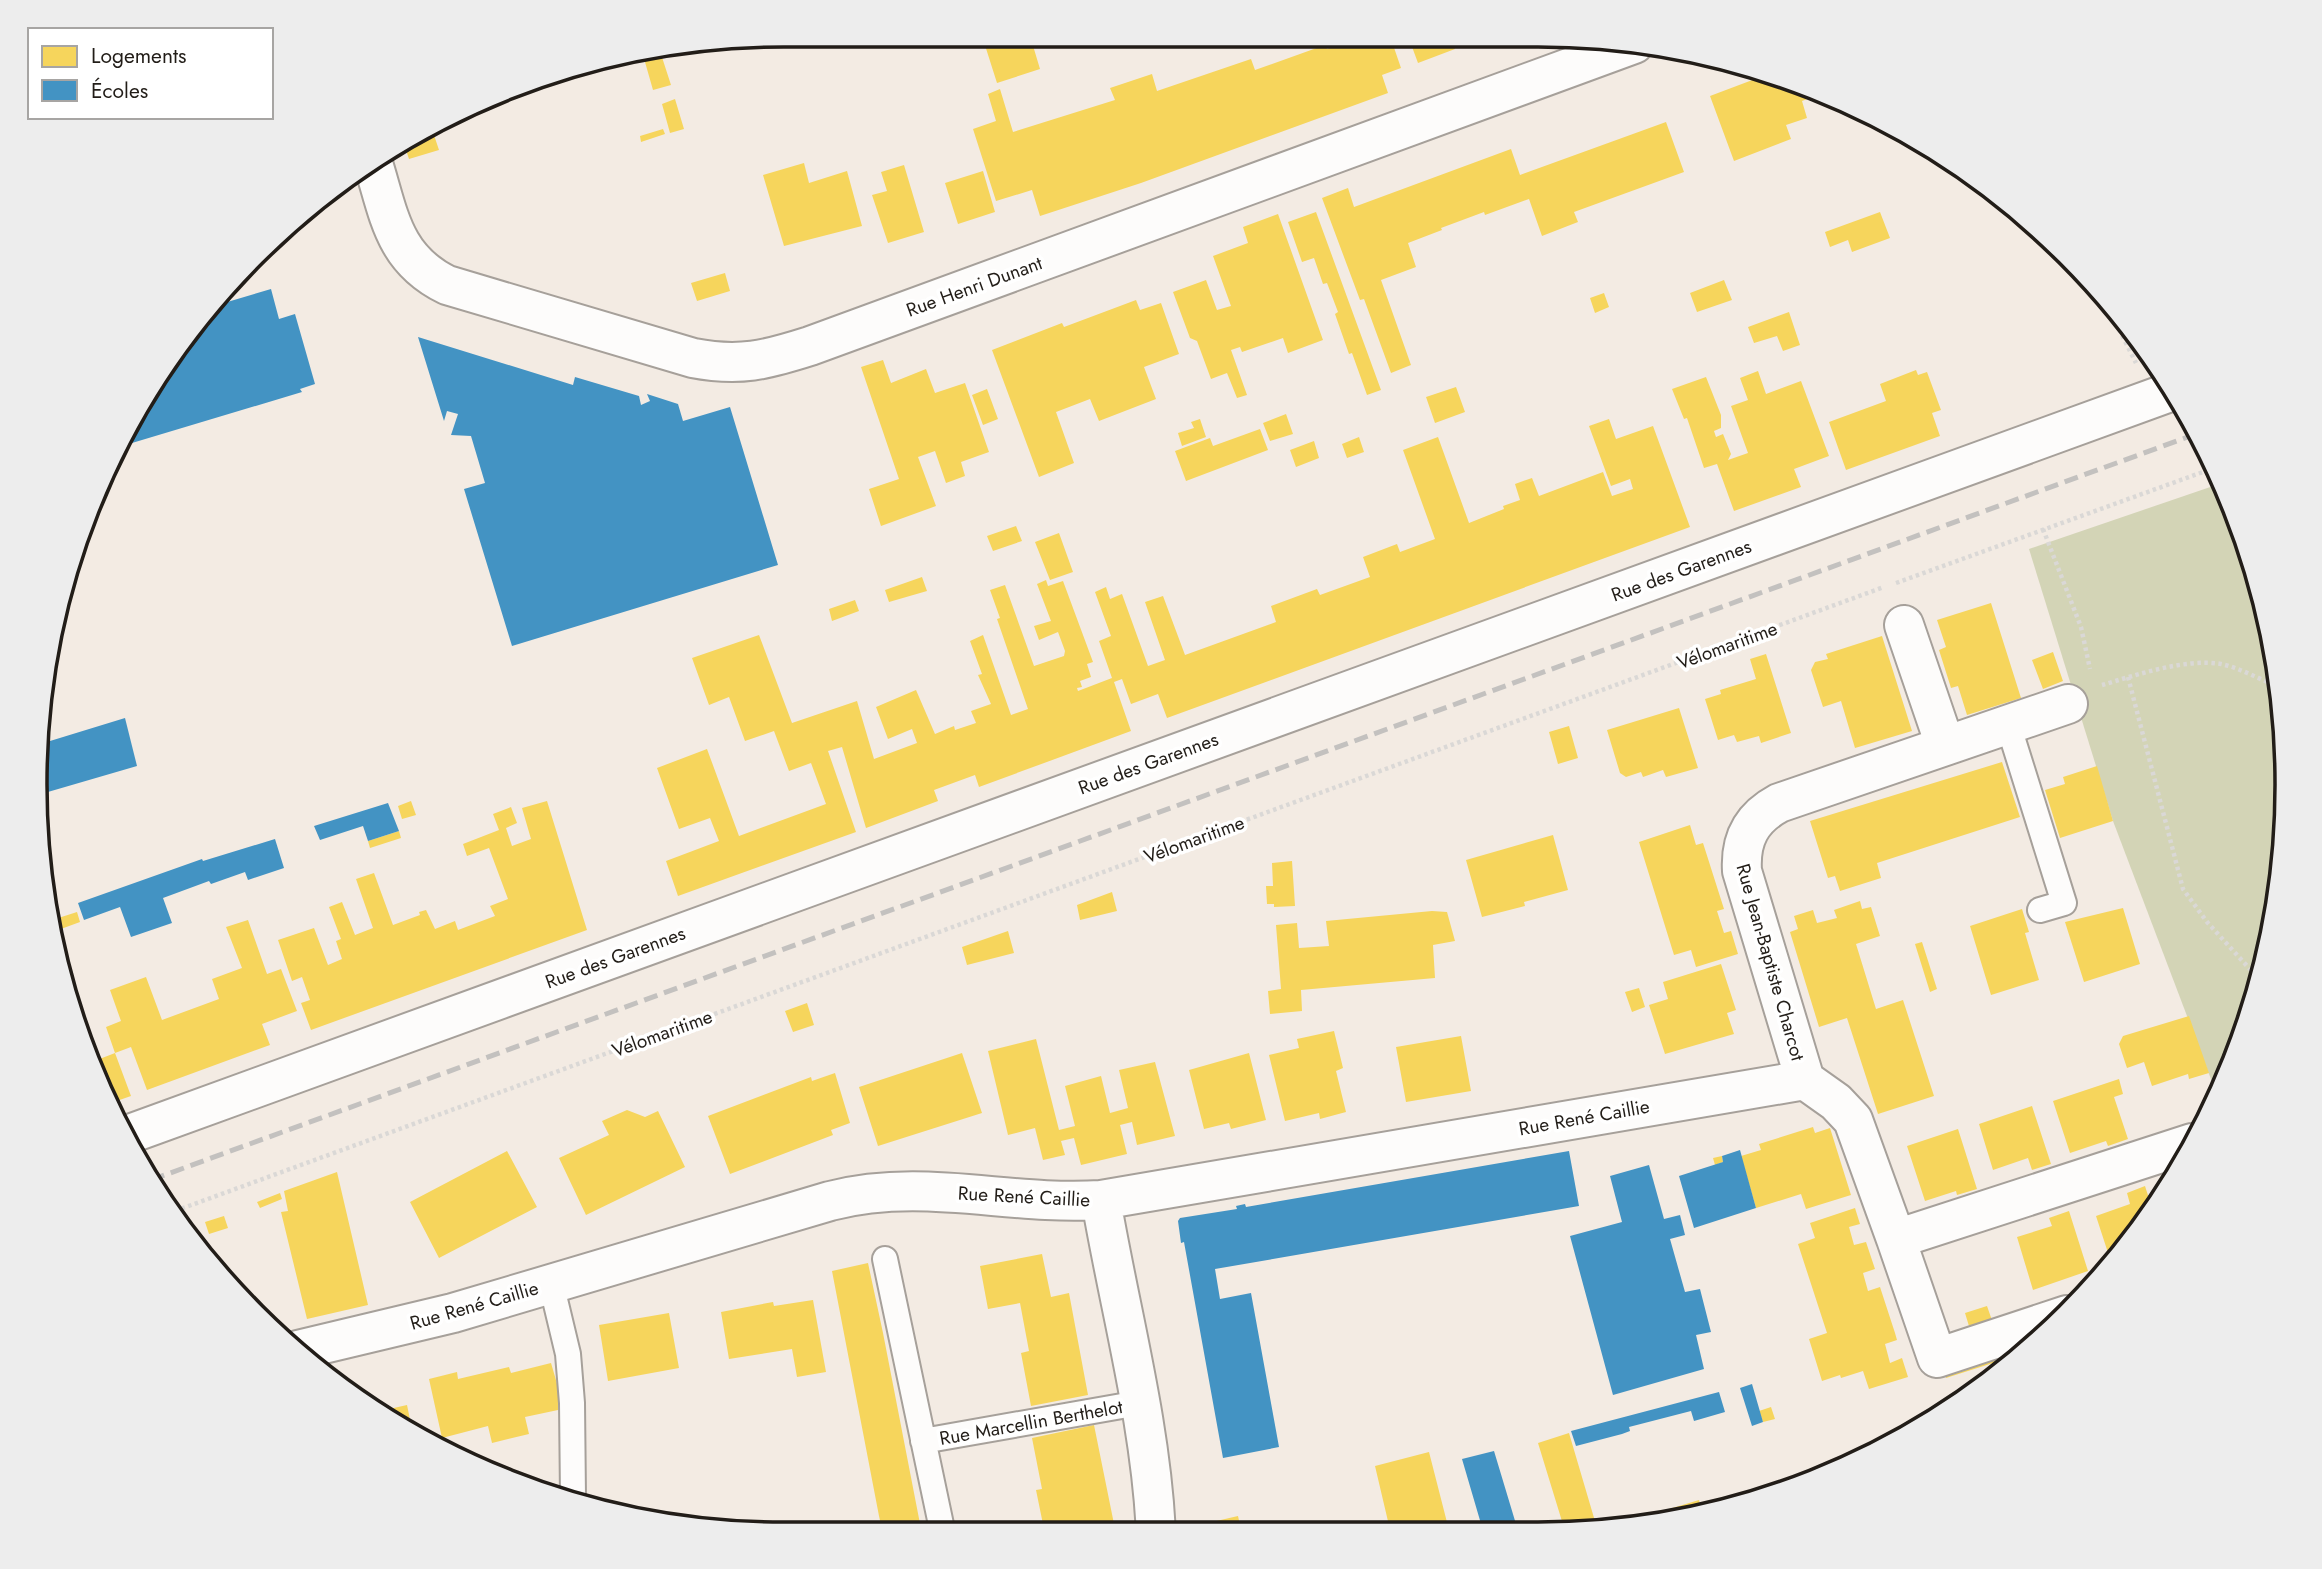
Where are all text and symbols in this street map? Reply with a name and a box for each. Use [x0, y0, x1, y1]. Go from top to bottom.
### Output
legend [28, 28, 273, 119]
text: Logements [91, 41, 186, 71]
text: Écoles [91, 76, 148, 106]
street label: Rue Henri Dunant [902, 249, 1046, 324]
street label: Rue des Garennes [1607, 532, 1755, 608]
street label: Vélomaritime [1673, 615, 1781, 676]
street label: Rue des Garennes [1074, 725, 1222, 801]
street label: Vélomaritime [1140, 809, 1248, 870]
street label: Rue Jean-Baptiste Charcot [1729, 861, 1812, 1064]
street label: Rue des Garennes [541, 919, 689, 995]
street label: Vélomaritime [608, 1003, 716, 1064]
street label: Rue René Caillie [1516, 1093, 1652, 1142]
street label: Rue René Caillie [957, 1180, 1091, 1213]
street label: Rue René Caillie [407, 1274, 542, 1337]
street label: Rue Marcellin Berthelot [937, 1393, 1125, 1452]

